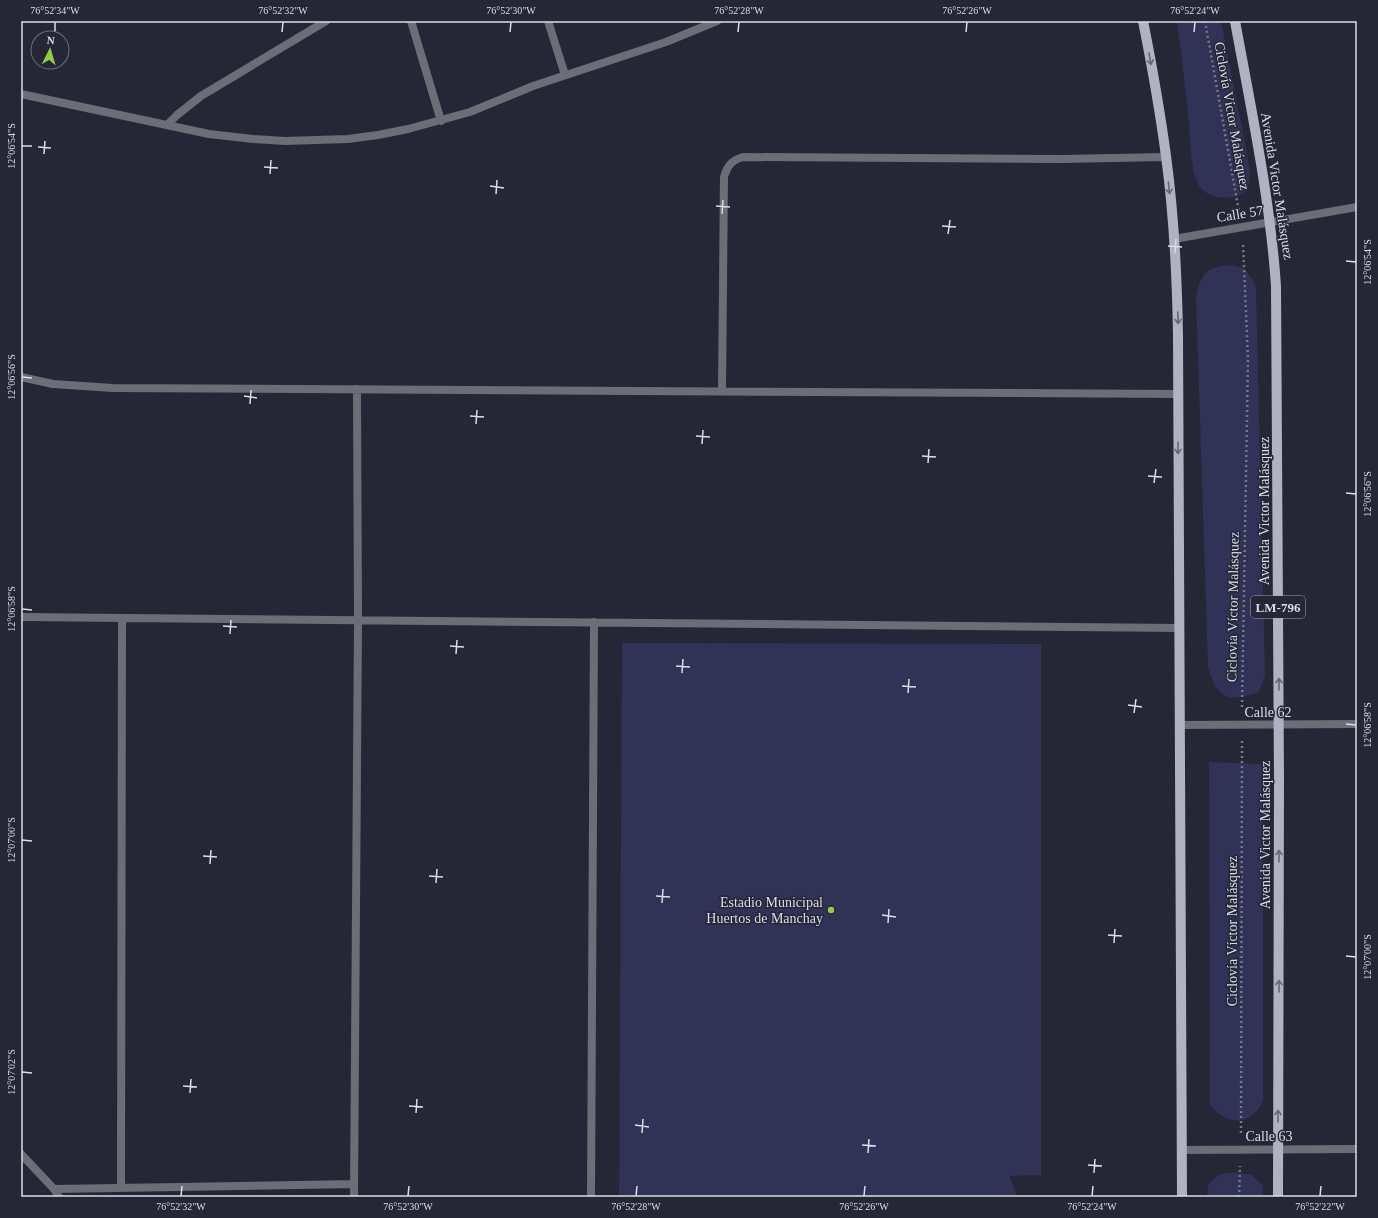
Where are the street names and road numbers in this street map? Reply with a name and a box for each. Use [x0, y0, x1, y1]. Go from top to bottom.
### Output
street label: Ciclovía Víctor Malásquez [1212, 41, 1252, 191]
street label: Avenida Victor Malásquez [1258, 111, 1296, 261]
street label: Calle 57 [1216, 203, 1264, 225]
street label: Avenida Victor Malásquez [1257, 437, 1272, 585]
street label: Ciclovía Víctor Malásquez [1224, 532, 1242, 682]
road number: LM-796 [1251, 596, 1305, 618]
street label: Calle 62 [1244, 705, 1292, 720]
street label: Avenida Victor Malásquez [1258, 761, 1273, 909]
street label: Ciclovía Víctor Malásquez [1225, 856, 1240, 1006]
street label: Calle 63 [1245, 1129, 1293, 1144]

